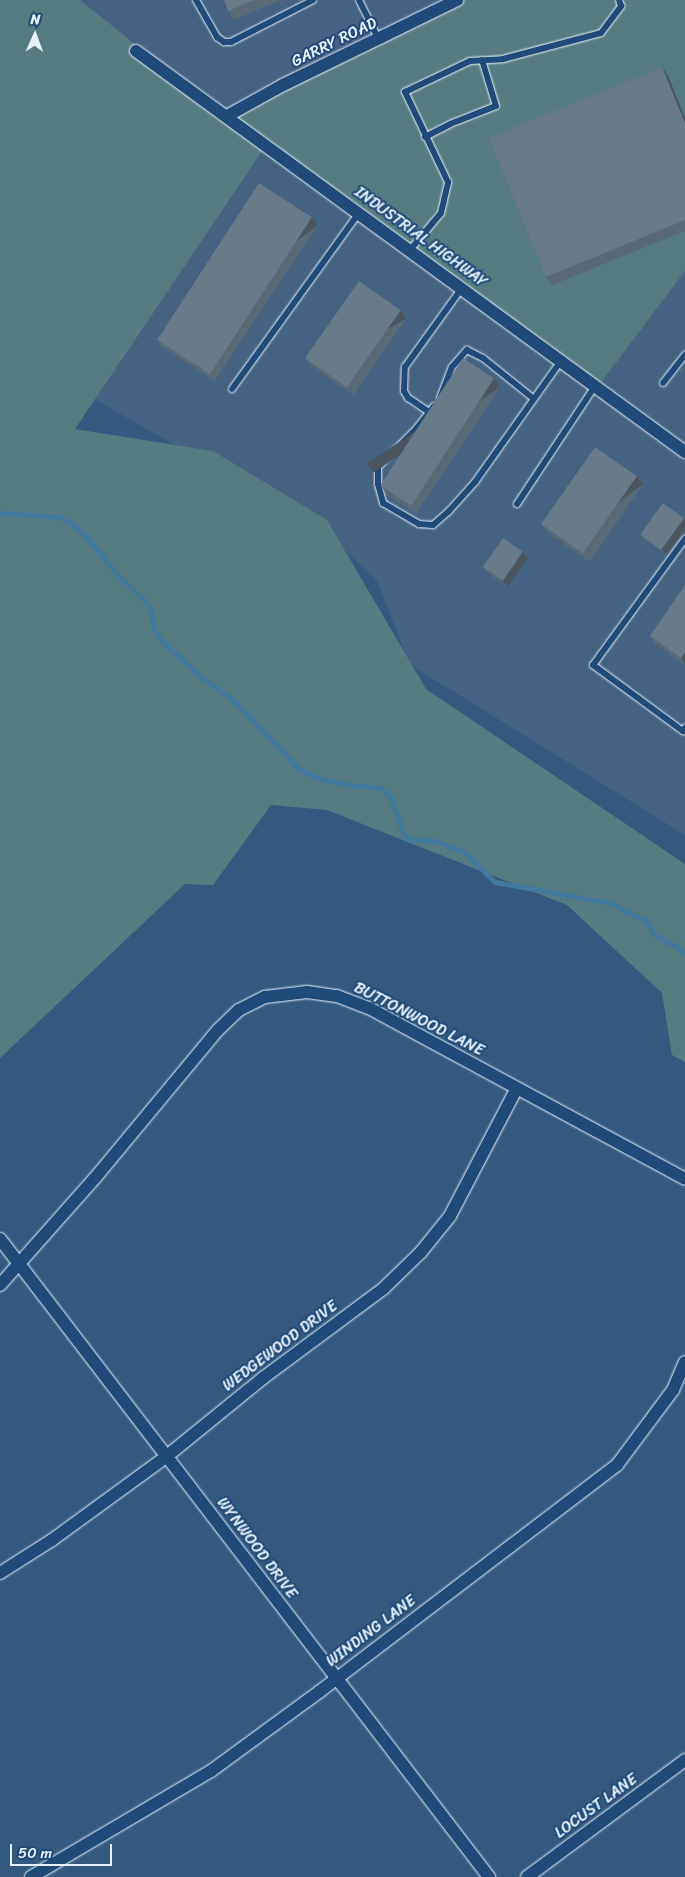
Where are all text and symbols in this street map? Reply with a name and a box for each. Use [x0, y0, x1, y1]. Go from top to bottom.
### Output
text: N [30, 7, 41, 32]
north arrow [10, 10, 60, 60]
street label: GARRY ROAD [288, 13, 380, 71]
street label: INDUSTRIAL HIGHWAY [350, 182, 492, 292]
street label: BUTTONWOOD LANE [351, 978, 487, 1060]
street label: WEDGEWOOD DRIVE [218, 1296, 342, 1396]
street label: WYNWOOD DRIVE [212, 1493, 302, 1603]
street label: WINDING LANE [322, 1591, 420, 1671]
street label: LOCUST LANE [551, 1769, 641, 1843]
scale bar [12, 1834, 115, 1866]
text: 50 m [18, 1840, 52, 1866]

